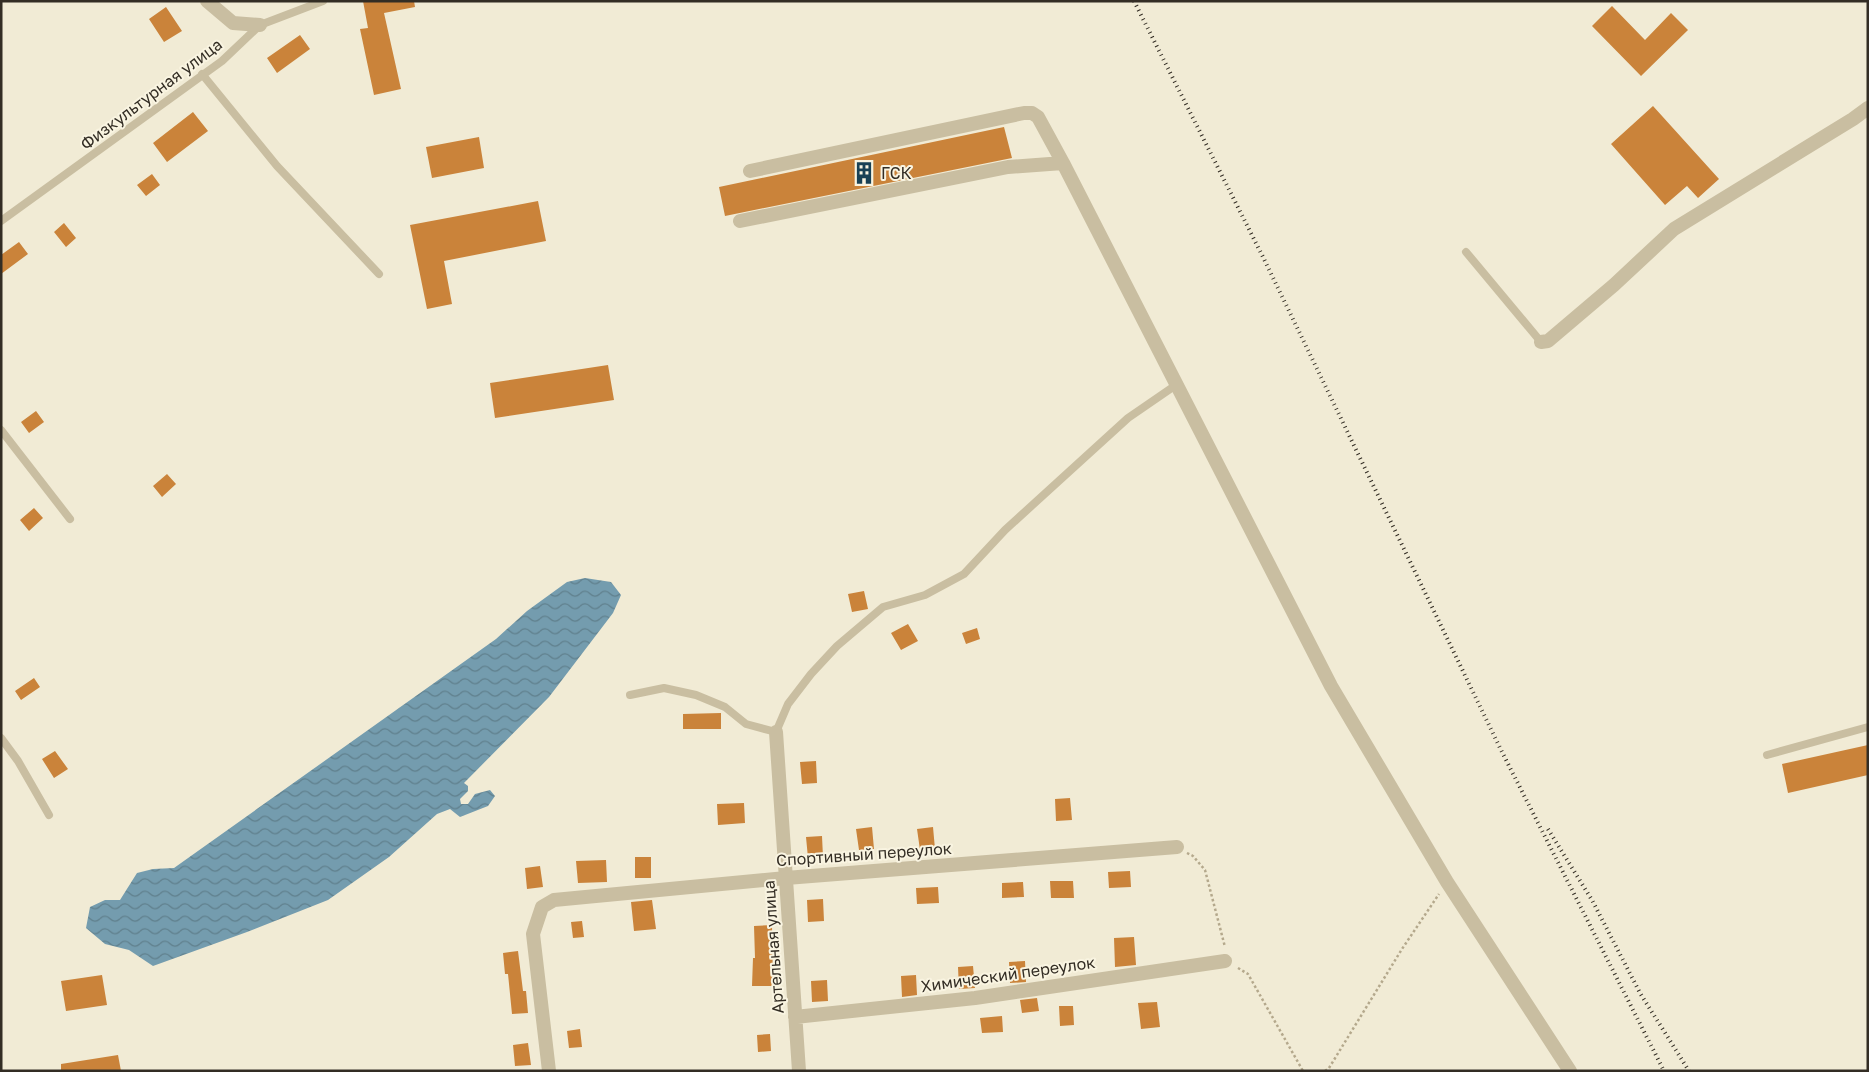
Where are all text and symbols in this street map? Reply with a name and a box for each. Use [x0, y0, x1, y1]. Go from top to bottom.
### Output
street label: Физкультурная улица [76, 34, 226, 154]
building icon: ГСК [851, 160, 877, 186]
place label: ГСК [881, 163, 912, 183]
street label: Спортивный переулок [775, 838, 953, 870]
street label: Артельная улица [758, 880, 788, 1014]
street label: Химический переулок [920, 952, 1096, 996]

